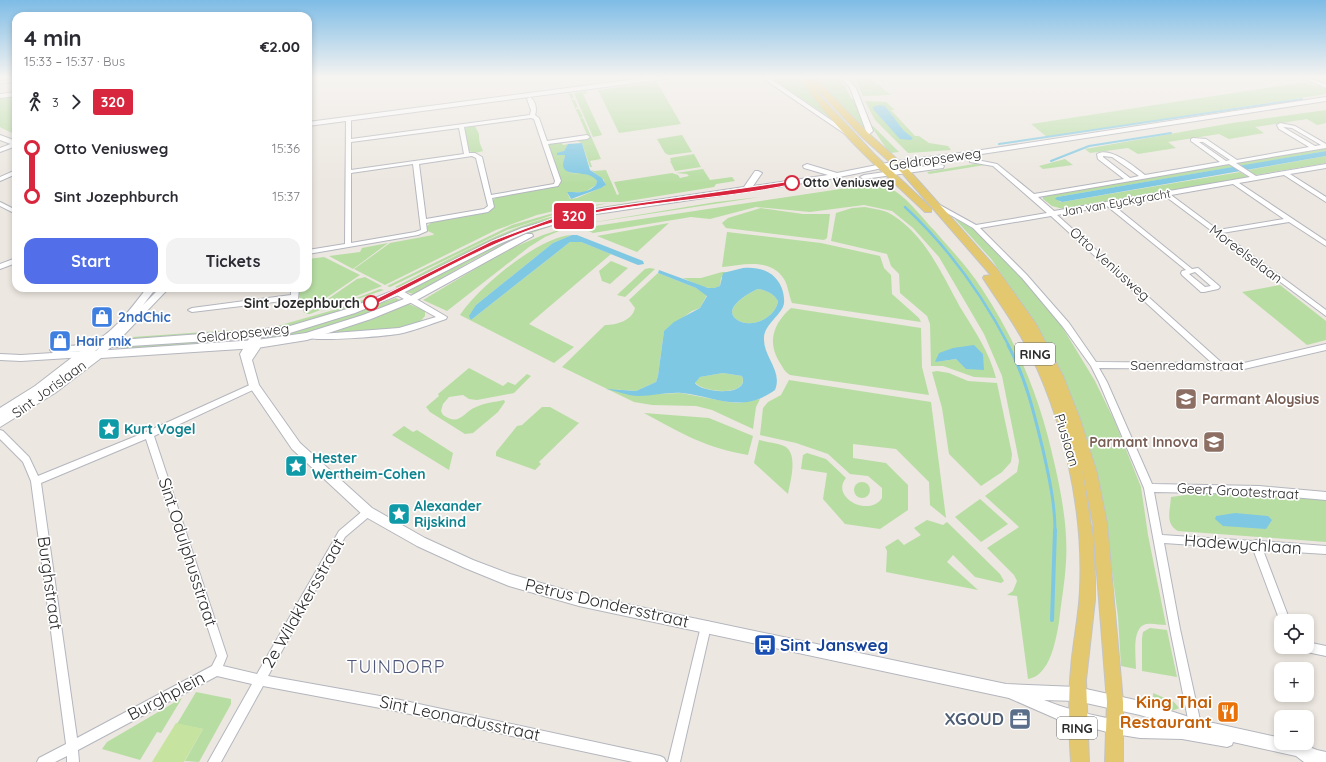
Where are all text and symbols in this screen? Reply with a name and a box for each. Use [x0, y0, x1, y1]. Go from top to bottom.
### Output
text: 4 min [24, 24, 82, 52]
text: €2.00 [260, 37, 300, 56]
text: 15:33 – 15:37 · Bus [24, 53, 125, 69]
icon: walk [24, 91, 46, 113]
icon: forward [65, 91, 87, 113]
text: 320 [101, 93, 125, 111]
text: 3 [52, 94, 59, 110]
text: Otto Veniusweg [54, 139, 168, 158]
text: 15:36 [272, 140, 300, 156]
street label: Geldropseweg [888, 144, 982, 174]
marker: Otto Veniusweg [784, 175, 800, 191]
place label: Otto Veniusweg [803, 175, 894, 190]
street label: Jan van Eyckgracht [1060, 186, 1172, 219]
text: Sint Jozephburch [54, 187, 178, 206]
text: 15:37 [272, 188, 300, 204]
line badge: 320 [551, 203, 597, 229]
text: 320 [562, 207, 586, 225]
street label: Moreelselaan [1206, 221, 1286, 287]
street label: Otto Veniusweg [1066, 223, 1154, 305]
button: Start [24, 238, 158, 284]
button: Tickets [166, 238, 300, 284]
place label: Sint Jozephburch [244, 294, 360, 312]
marker: Sint Jozephburch [363, 295, 379, 311]
shop icon: 2ndChic [89, 304, 115, 330]
place label: 2ndChic [118, 308, 171, 326]
street label: Geldropseweg [196, 319, 290, 347]
shop icon: Hair mix [47, 328, 73, 354]
place label: Hair mix [76, 332, 131, 350]
road number: RING [1015, 343, 1055, 365]
street label: Sint Jorislaan [8, 356, 90, 422]
street label: Saenredamstraat [1130, 356, 1244, 374]
school or university icon: Parmant Aloysius [1173, 386, 1199, 412]
place label: Parmant Aloysius [1202, 390, 1320, 408]
street label: Piuslaan [1050, 411, 1084, 469]
place icon: Kurt Vogel [96, 416, 122, 442]
place label: Kurt Vogel [124, 420, 196, 438]
school or university icon: Parmant Innova [1201, 429, 1227, 455]
place label: Parmant Innova [1089, 433, 1198, 451]
place label: Hester Wertheim-Cohen [312, 449, 426, 483]
place icon: Hester Wertheim-Cohen [283, 453, 309, 479]
street label: Sint Odulphusstraat [155, 475, 222, 629]
street label: Geert Grootestraat [1177, 479, 1300, 503]
place label: Alexander Rijskind [414, 497, 482, 531]
place icon: Alexander Rijskind [386, 501, 412, 527]
street label: Hadewychlaan [1184, 529, 1303, 558]
street label: 2e Wilakkersstraat [257, 534, 348, 671]
street label: Burghstraat [34, 535, 67, 631]
street label: Petrus Dondersstraat [523, 573, 691, 632]
map controls [1274, 614, 1314, 750]
button: locate [1274, 614, 1314, 654]
bus stop icon: Sint Jansweg [752, 632, 778, 658]
place label: Sint Jansweg [780, 634, 888, 655]
district label: TUINDORP [347, 655, 445, 678]
button: + [1274, 662, 1314, 702]
street label: Burghplein [124, 666, 208, 725]
street label: Sint Leonardusstraat [378, 690, 542, 745]
place label: King Thai Restaurant [1120, 691, 1212, 732]
restaurant icon: King Thai Restaurant [1215, 699, 1241, 725]
office icon: XGOUD [1007, 706, 1033, 732]
place label: XGOUD [944, 708, 1004, 729]
button: − [1274, 710, 1314, 750]
road number: RING [1057, 717, 1097, 739]

